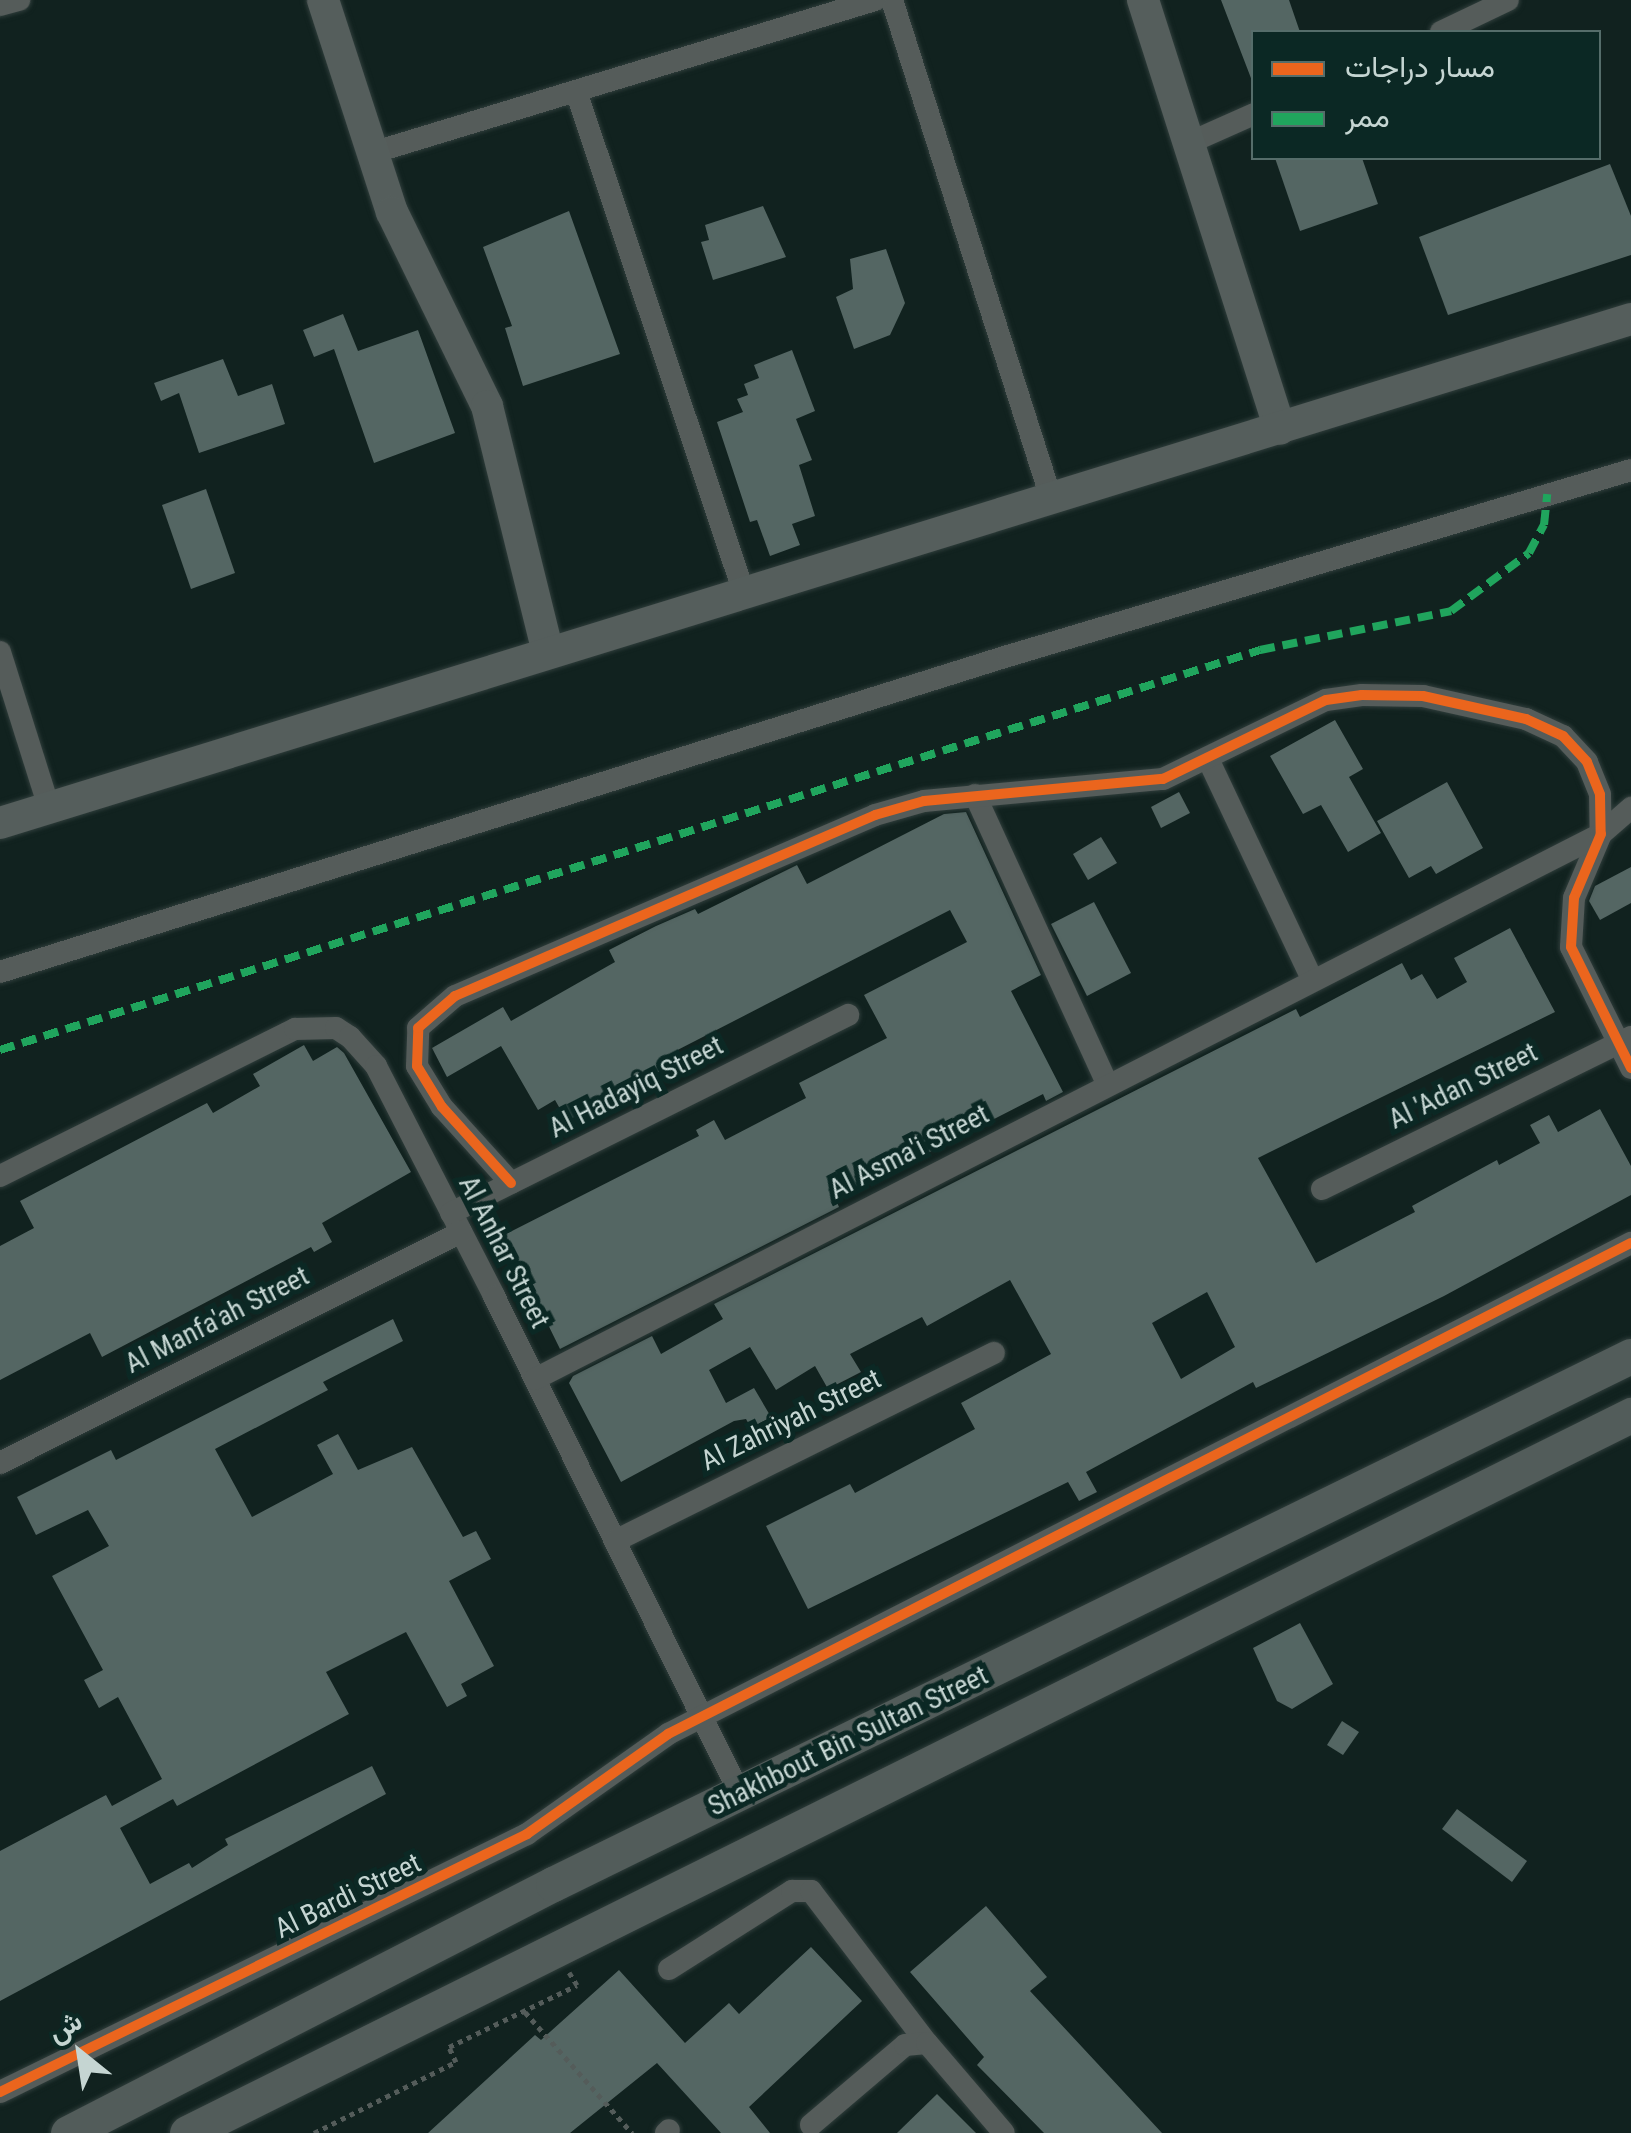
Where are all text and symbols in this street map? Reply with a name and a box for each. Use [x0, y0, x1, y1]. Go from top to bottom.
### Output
legend [1251, 30, 1601, 160]
text: مسار دراجات [1345, 49, 1495, 84]
text: ممر [1345, 99, 1390, 134]
street label: Al Hadayiq Street [543, 1029, 729, 1145]
street label: Al 'Adan Street [1383, 1036, 1543, 1136]
street label: Al Asma'i Street [823, 1097, 995, 1207]
street label: Al Anhar Street [451, 1170, 557, 1334]
street label: Al Manfa'ah Street [120, 1259, 314, 1381]
street label: Al Zahriyah Street [696, 1362, 886, 1478]
street label: Shakhbout Bin Sultan Street [703, 1659, 993, 1823]
street label: Al Bardi Street [269, 1846, 427, 1946]
north arrow [30, 2003, 130, 2103]
text: ش [42, 2004, 88, 2049]

